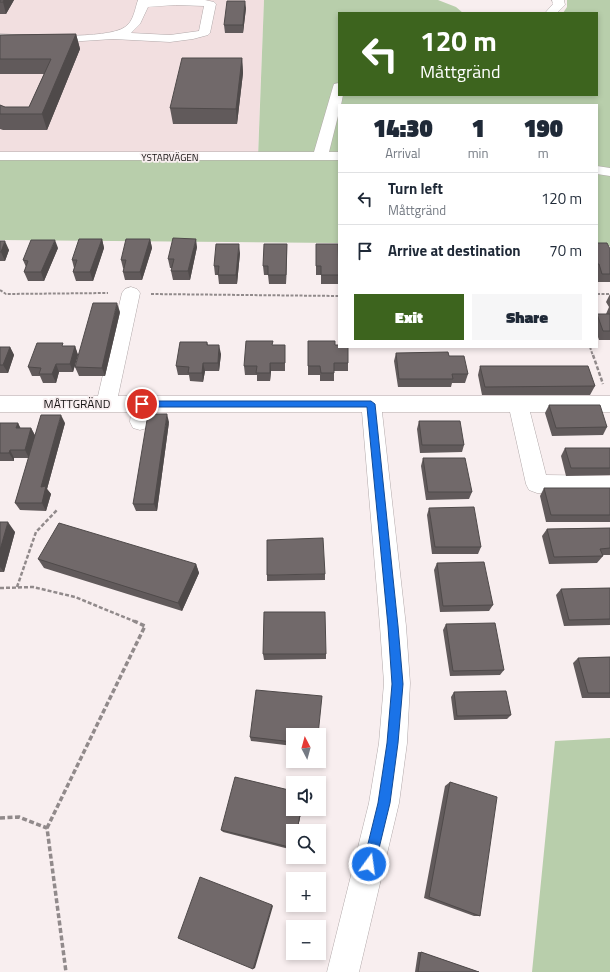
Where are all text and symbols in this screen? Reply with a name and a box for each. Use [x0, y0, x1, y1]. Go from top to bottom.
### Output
text: 120 m [420, 19, 497, 62]
icon: left [354, 28, 406, 80]
text: Måttgränd [420, 58, 500, 85]
text: 14:30 [373, 110, 433, 146]
text: 1 [471, 110, 485, 146]
text: 190 [523, 110, 563, 146]
text: Arrival [385, 143, 420, 163]
text: min [468, 143, 488, 163]
text: m [538, 143, 549, 163]
street label: YSTARVÄGEN [141, 150, 199, 165]
text: Turn left [388, 177, 443, 200]
text: 120 m [541, 187, 582, 210]
icon: left [354, 188, 376, 210]
text: Måttgränd [388, 200, 446, 220]
text: Arrive at destination [388, 239, 521, 262]
text: 70 m [549, 239, 582, 262]
icon: arrive [354, 240, 376, 262]
button: Exit [354, 294, 464, 340]
button: Share [472, 294, 582, 340]
pin [125, 387, 159, 421]
icon: arrive [131, 393, 153, 415]
street label: MÅTTGRÄND [44, 394, 111, 413]
north arrow [286, 728, 326, 768]
map controls [286, 728, 326, 960]
button: sound [286, 776, 326, 816]
button: search [286, 824, 326, 864]
position arrow [348, 843, 390, 885]
button: + [286, 872, 326, 912]
button: − [286, 920, 326, 960]

